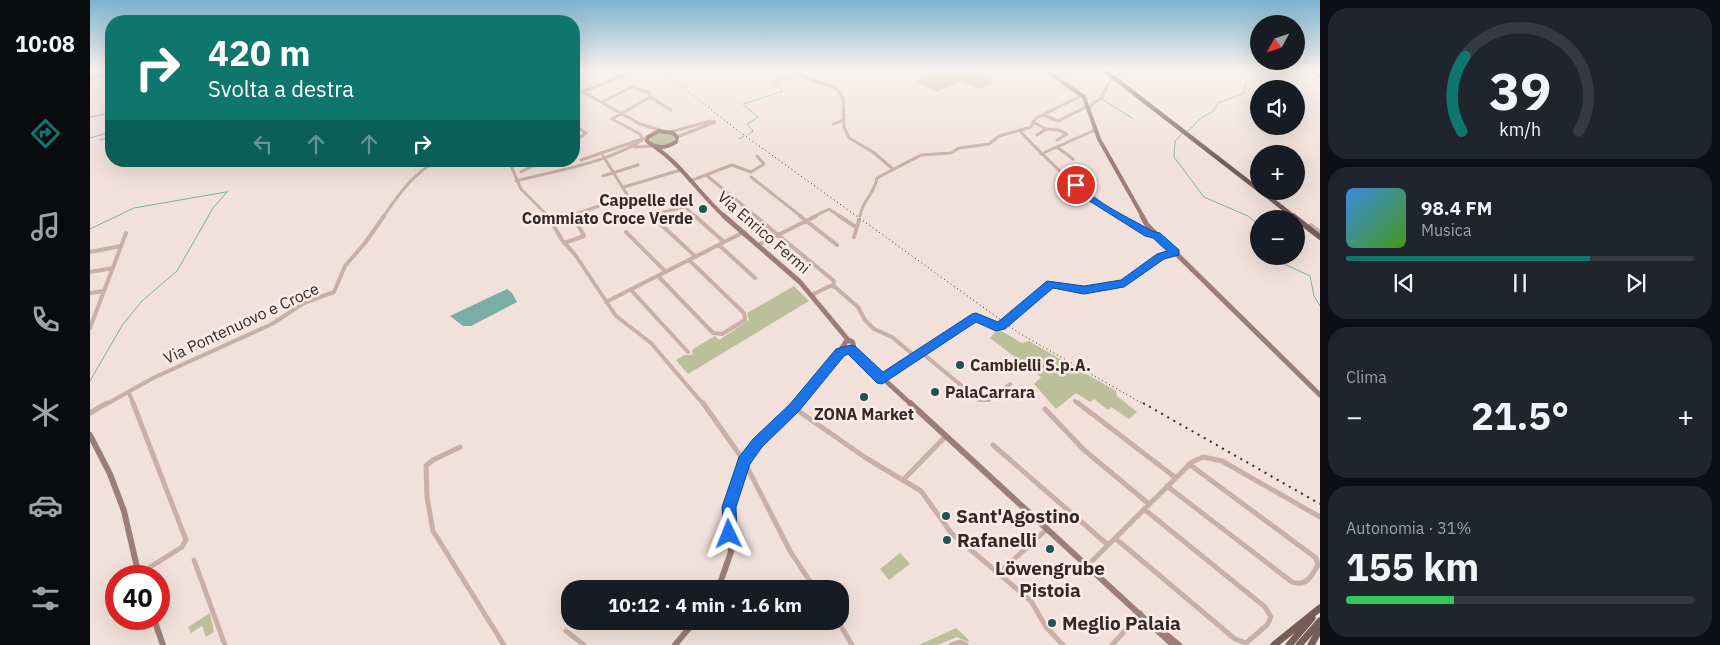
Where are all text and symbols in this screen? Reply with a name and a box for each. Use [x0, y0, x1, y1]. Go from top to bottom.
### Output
north arrow [1250, 15, 1305, 70]
map controls [1250, 15, 1305, 265]
text: 10:08 [15, 29, 75, 58]
text: 420 m [208, 30, 311, 76]
icon: right [125, 35, 190, 100]
text: 39 [1489, 57, 1551, 124]
text: Svolta a destra [208, 74, 354, 103]
button: sound [1250, 80, 1305, 135]
icon: directions [28, 116, 63, 151]
text: km/h [1499, 118, 1541, 141]
icon: left [249, 130, 277, 158]
icon: ahead [302, 130, 330, 158]
icon: ahead [355, 130, 383, 158]
icon: right [408, 130, 436, 158]
button: + [1250, 145, 1305, 200]
pin [1055, 164, 1097, 206]
icon: arrive [1062, 171, 1090, 199]
street label: Via Enrico Fermi [714, 186, 814, 278]
place label: Cappelle del Commiato Croce Verde [522, 190, 693, 228]
text: 98.4 FM [1421, 196, 1492, 220]
marker: Cappelle del Commiato Croce Verde [697, 203, 709, 215]
icon: music [28, 209, 63, 244]
button: − [1250, 210, 1305, 265]
text: Musica [1421, 220, 1471, 240]
icon: previous [1390, 269, 1418, 297]
icon: pause [1506, 269, 1534, 297]
icon: next [1622, 269, 1650, 297]
street label: Via Pontenuovo e Croce [160, 278, 322, 368]
icon: phone [28, 302, 63, 337]
place label: Cambielli S.p.A. [970, 355, 1091, 375]
marker: Cambielli S.p.A. [954, 359, 966, 371]
text: Clima [1346, 367, 1387, 387]
place label: PalaCarrara [945, 382, 1035, 402]
marker: PalaCarrara [929, 386, 941, 398]
marker: ZONA Market [858, 391, 870, 403]
text: 21.5° [1471, 391, 1569, 440]
icon: climate [28, 395, 63, 430]
text: − [1346, 398, 1363, 435]
text: + [1677, 398, 1694, 435]
place label: ZONA Market [814, 404, 914, 424]
icon: car [28, 488, 63, 523]
place label: Sant'Agostino [956, 504, 1080, 528]
position arrow [702, 507, 754, 559]
marker: Sant'Agostino [940, 510, 952, 522]
text: Autonomia · 31% [1346, 518, 1471, 538]
place label: Rafanelli [957, 528, 1037, 552]
marker: Rafanelli [941, 534, 953, 546]
text: 155 km [1346, 542, 1479, 591]
marker: Löwengrube Pistoia [1044, 543, 1056, 555]
place label: Löwengrube Pistoia [995, 556, 1105, 602]
speed limit sign: 40 [105, 565, 170, 630]
icon: filters [28, 581, 63, 616]
text: 10:12 · 4 min · 1.6 km [608, 593, 802, 617]
place label: Meglio Palaia [1062, 611, 1181, 635]
marker: Meglio Palaia [1046, 617, 1058, 629]

